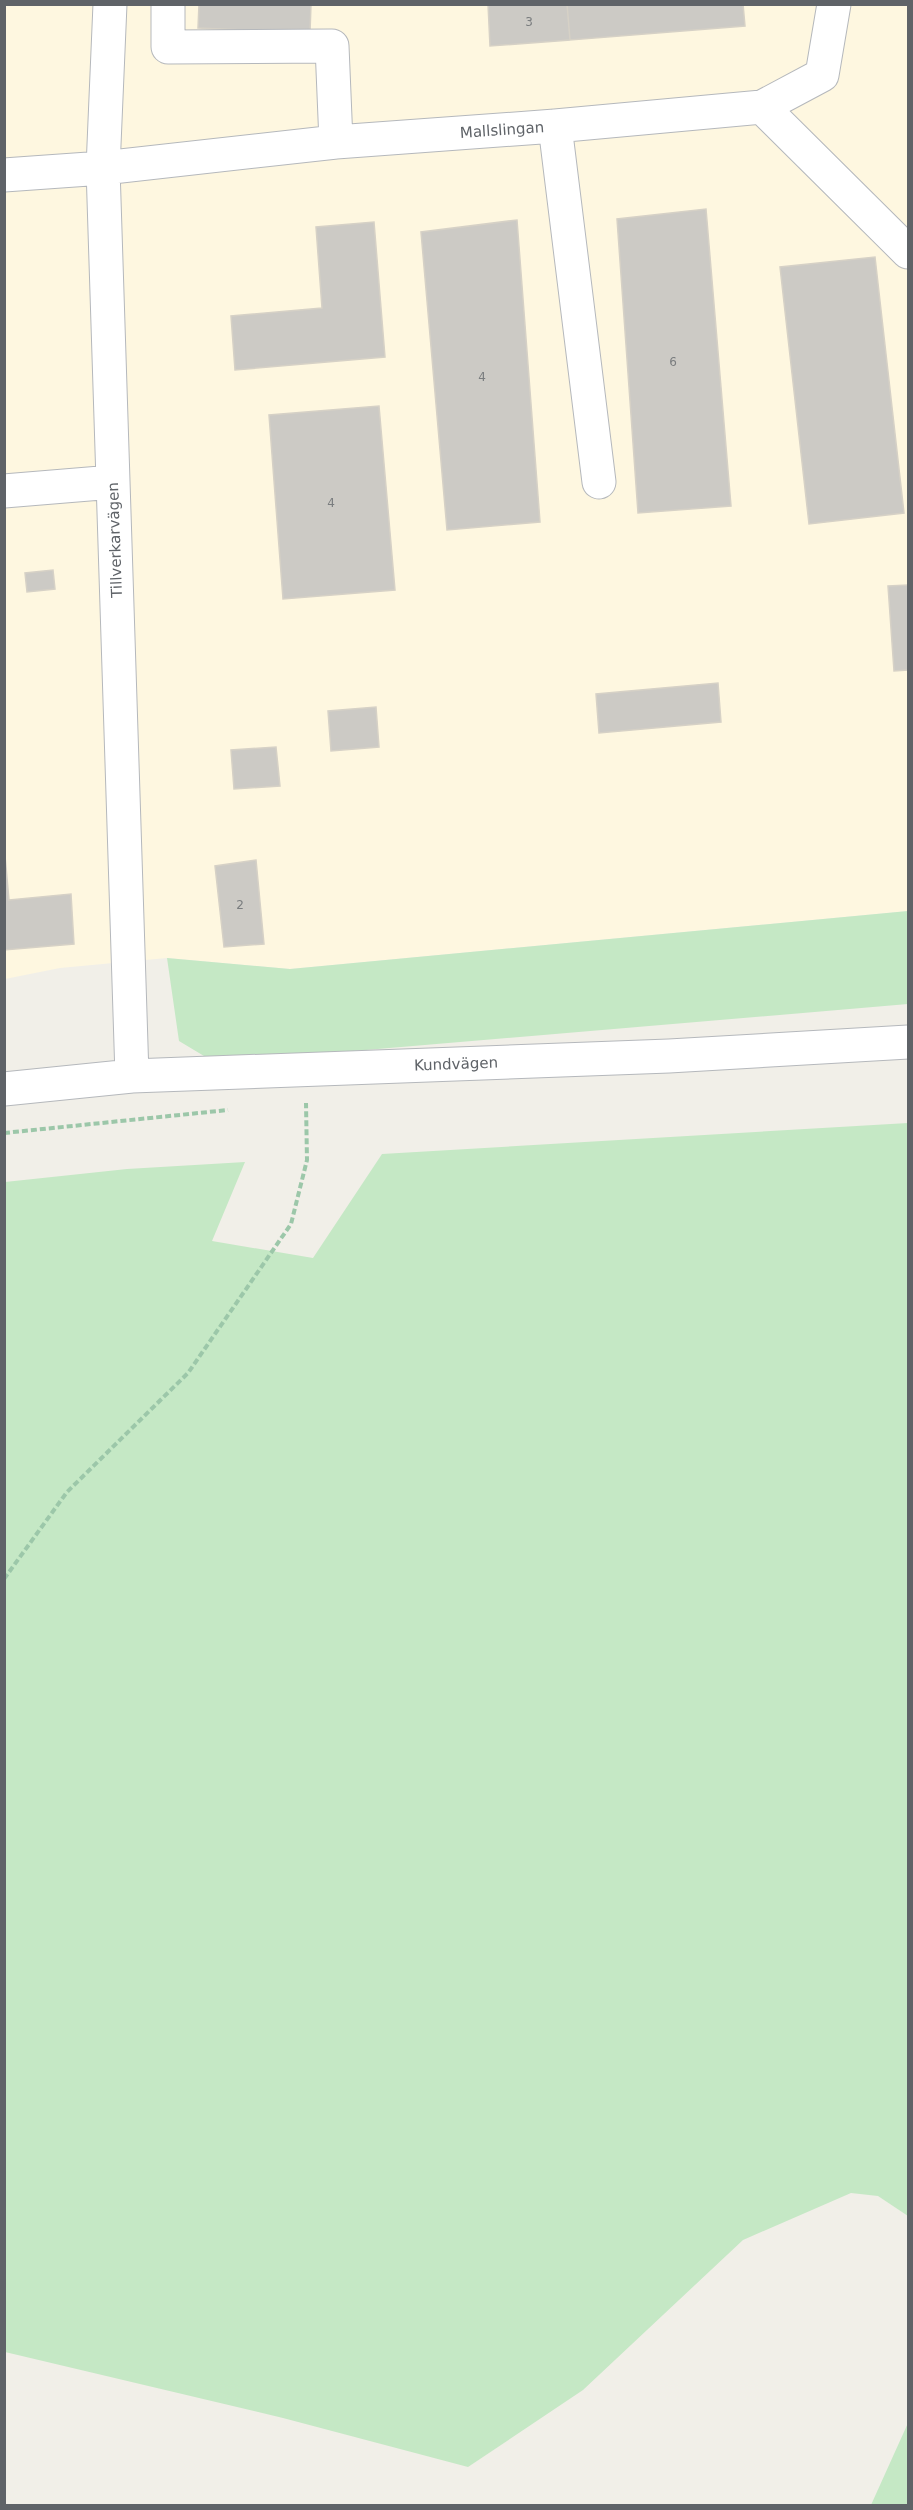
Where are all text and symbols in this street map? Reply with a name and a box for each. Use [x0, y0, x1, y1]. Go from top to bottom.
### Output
house number: 3 [525, 15, 533, 29]
street label: Mallslingan [459, 118, 545, 142]
house number: 6 [669, 355, 677, 369]
house number: 4 [478, 370, 486, 384]
street label: Tillverkarvägen [104, 482, 126, 599]
house number: 4 [327, 496, 335, 510]
house number: 2 [236, 898, 244, 912]
street label: Kundvägen [414, 1054, 498, 1074]

